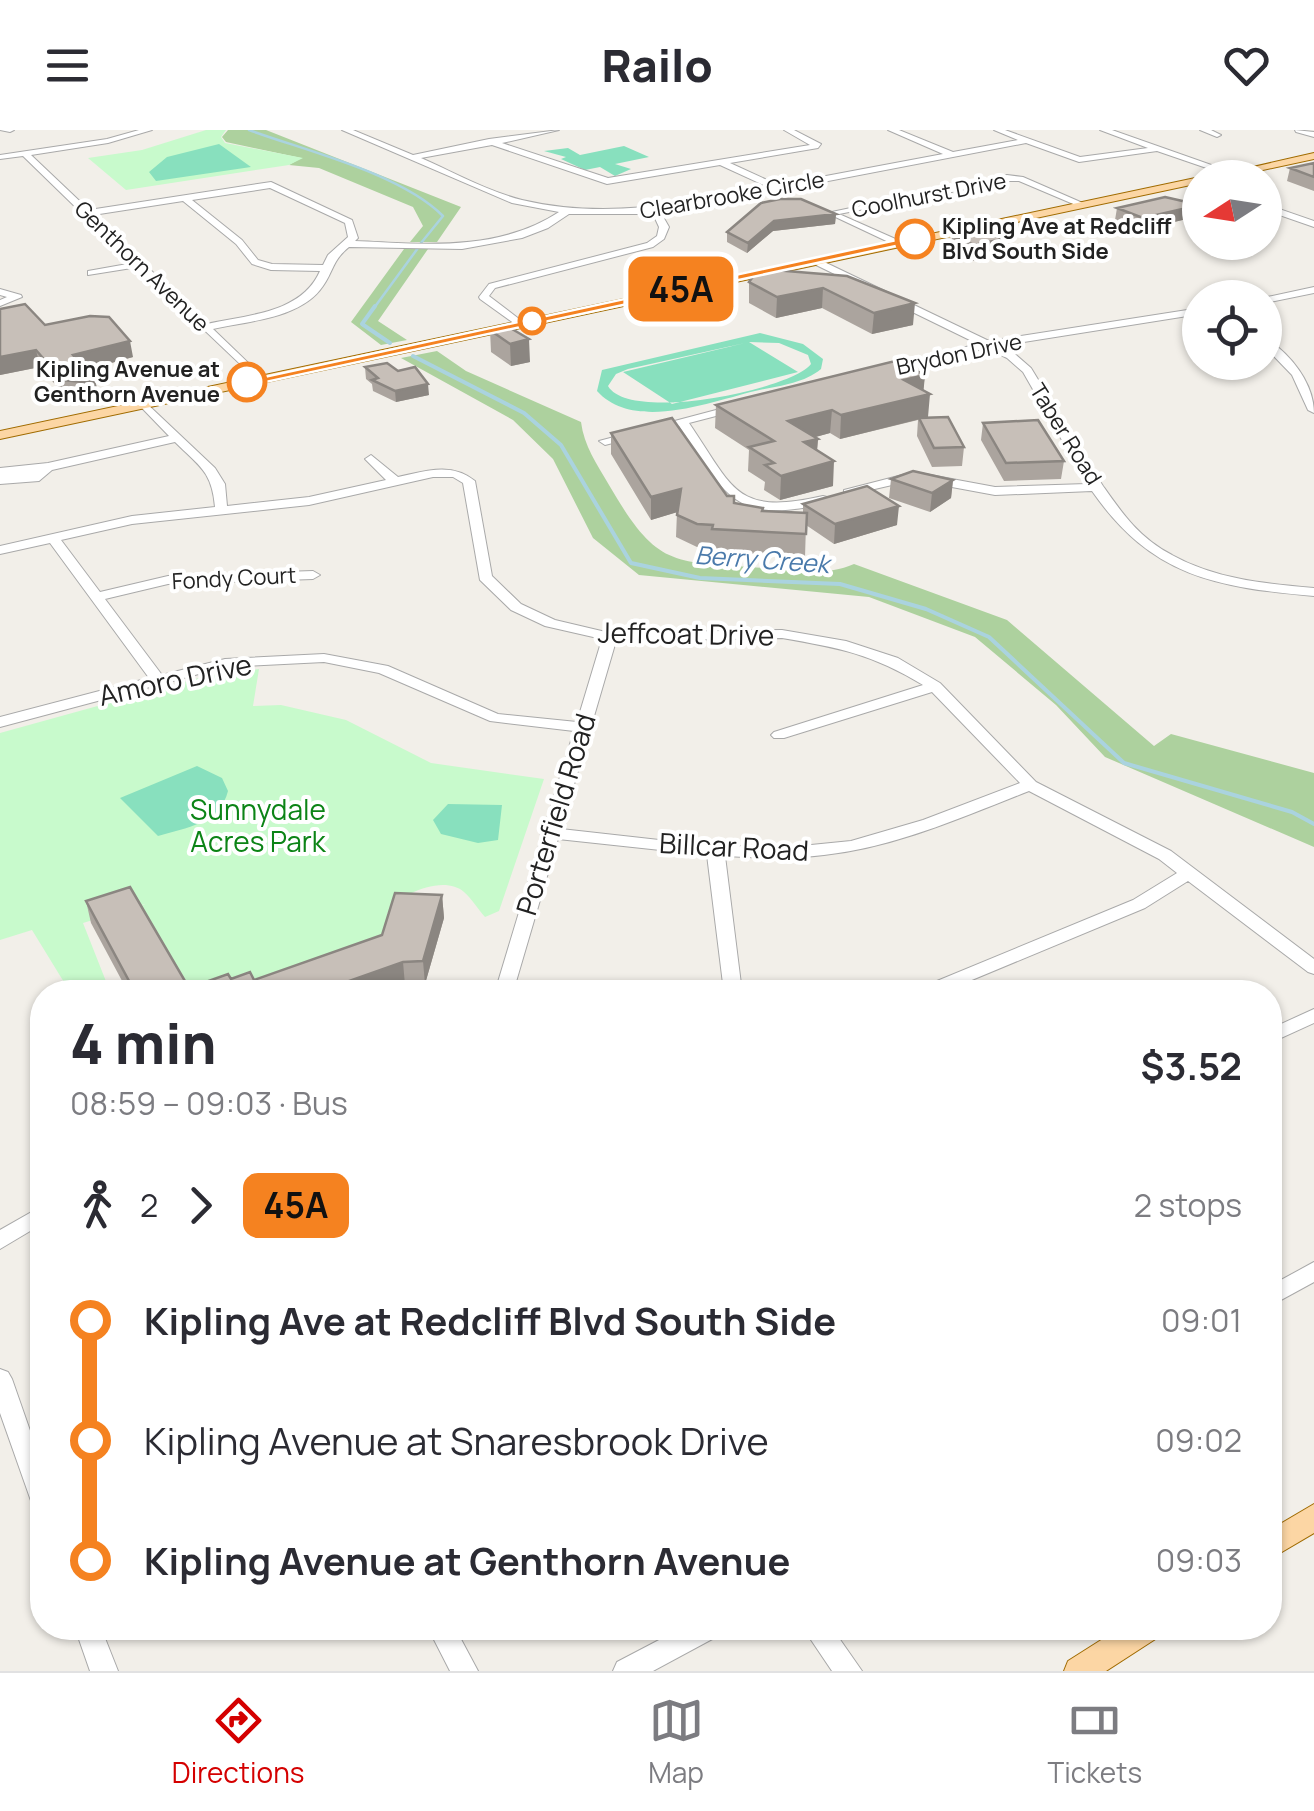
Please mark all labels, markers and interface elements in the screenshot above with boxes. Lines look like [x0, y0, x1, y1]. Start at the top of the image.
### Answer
text: Railo [601, 34, 713, 96]
icon: menu [40, 38, 95, 93]
icon: heart [1219, 38, 1274, 93]
north arrow [1182, 160, 1282, 260]
map controls [1182, 160, 1282, 380]
street label: Clearbrooke Circle [637, 164, 827, 226]
street label: Coolhurst Drive [849, 165, 1009, 225]
street label: Genthorn Avenue [68, 194, 216, 338]
place label: Kipling Ave at Redcliff Blvd South Side [942, 211, 1172, 266]
marker: Kipling Ave at Redcliff Blvd South Side [896, 220, 934, 258]
line badge: 45A [624, 256, 738, 322]
text: 45A [648, 265, 714, 313]
button: locate [1182, 280, 1282, 380]
unlabelled marker [519, 308, 545, 334]
street label: Brydon Drive [894, 326, 1025, 382]
place label: Kipling Avenue at Genthorn Avenue [34, 354, 220, 409]
marker: Kipling Avenue at Genthorn Avenue [228, 363, 266, 401]
street label: Taber Road [1023, 378, 1109, 490]
water label: Berry Creek [694, 537, 834, 581]
street label: Fondy Court [171, 560, 297, 596]
street label: Jeffcoat Drive [597, 612, 775, 654]
street label: Amoro Drive [95, 644, 255, 714]
street label: Porterfield Road [506, 709, 604, 919]
park label: Sunnydale Acres Park [190, 790, 327, 860]
street label: Billcar Road [658, 823, 810, 869]
text: 4 min [70, 1005, 216, 1081]
text: $3.52 [1141, 1039, 1242, 1091]
text: 08:59 – 09:03 · Bus [70, 1081, 348, 1125]
icon: walk [70, 1178, 125, 1233]
icon: forward [173, 1178, 228, 1233]
text: 45A [263, 1181, 329, 1229]
text: 2 [140, 1183, 158, 1227]
text: 2 stops [1134, 1183, 1242, 1227]
text: Kipling Ave at Redcliff Blvd South Side [144, 1294, 836, 1346]
text: 09:01 [1161, 1298, 1242, 1342]
text: Kipling Avenue at Snaresbrook Drive [144, 1414, 769, 1466]
text: 09:02 [1155, 1418, 1242, 1462]
text: Kipling Avenue at Genthorn Avenue [144, 1534, 790, 1586]
text: 09:03 [1156, 1538, 1242, 1582]
tab: Directions [172, 1693, 305, 1791]
tab: Map [648, 1693, 704, 1791]
tab: Tickets [1048, 1693, 1142, 1791]

